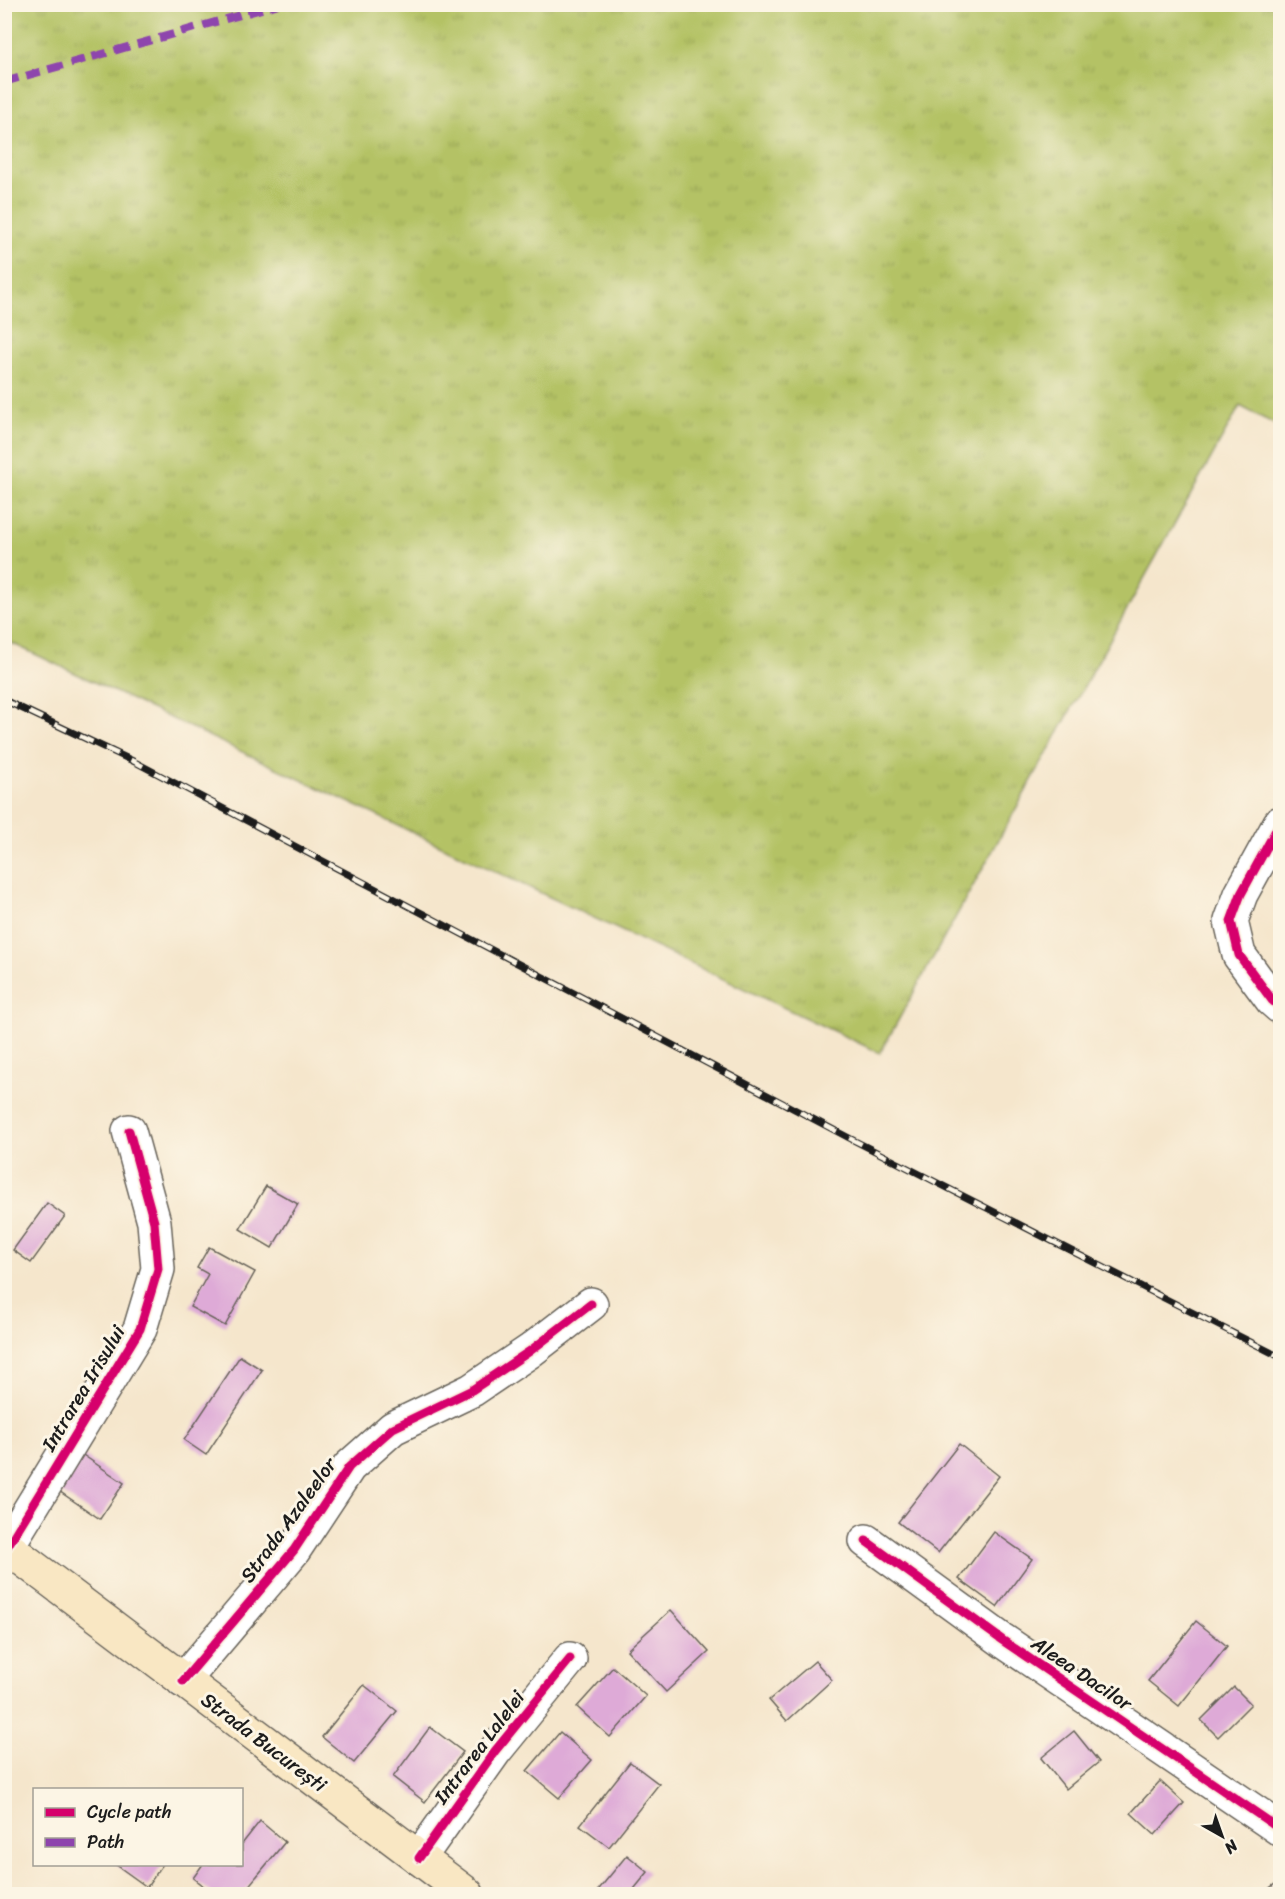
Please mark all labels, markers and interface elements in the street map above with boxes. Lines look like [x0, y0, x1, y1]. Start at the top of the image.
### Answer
street label: Intrarea Irisului [31, 1317, 136, 1459]
street label: Strada Azaleelor [231, 1449, 347, 1590]
street label: Aleea Dacilor [1023, 1626, 1140, 1721]
street label: Intrarea Lalelei [424, 1681, 535, 1813]
street label: Strada București [193, 1683, 335, 1802]
legend [33, 1788, 243, 1866]
text: Cycle path [87, 1796, 171, 1828]
north arrow [1192, 1806, 1252, 1866]
text: Path [87, 1826, 124, 1858]
text: N [1217, 1832, 1246, 1862]

